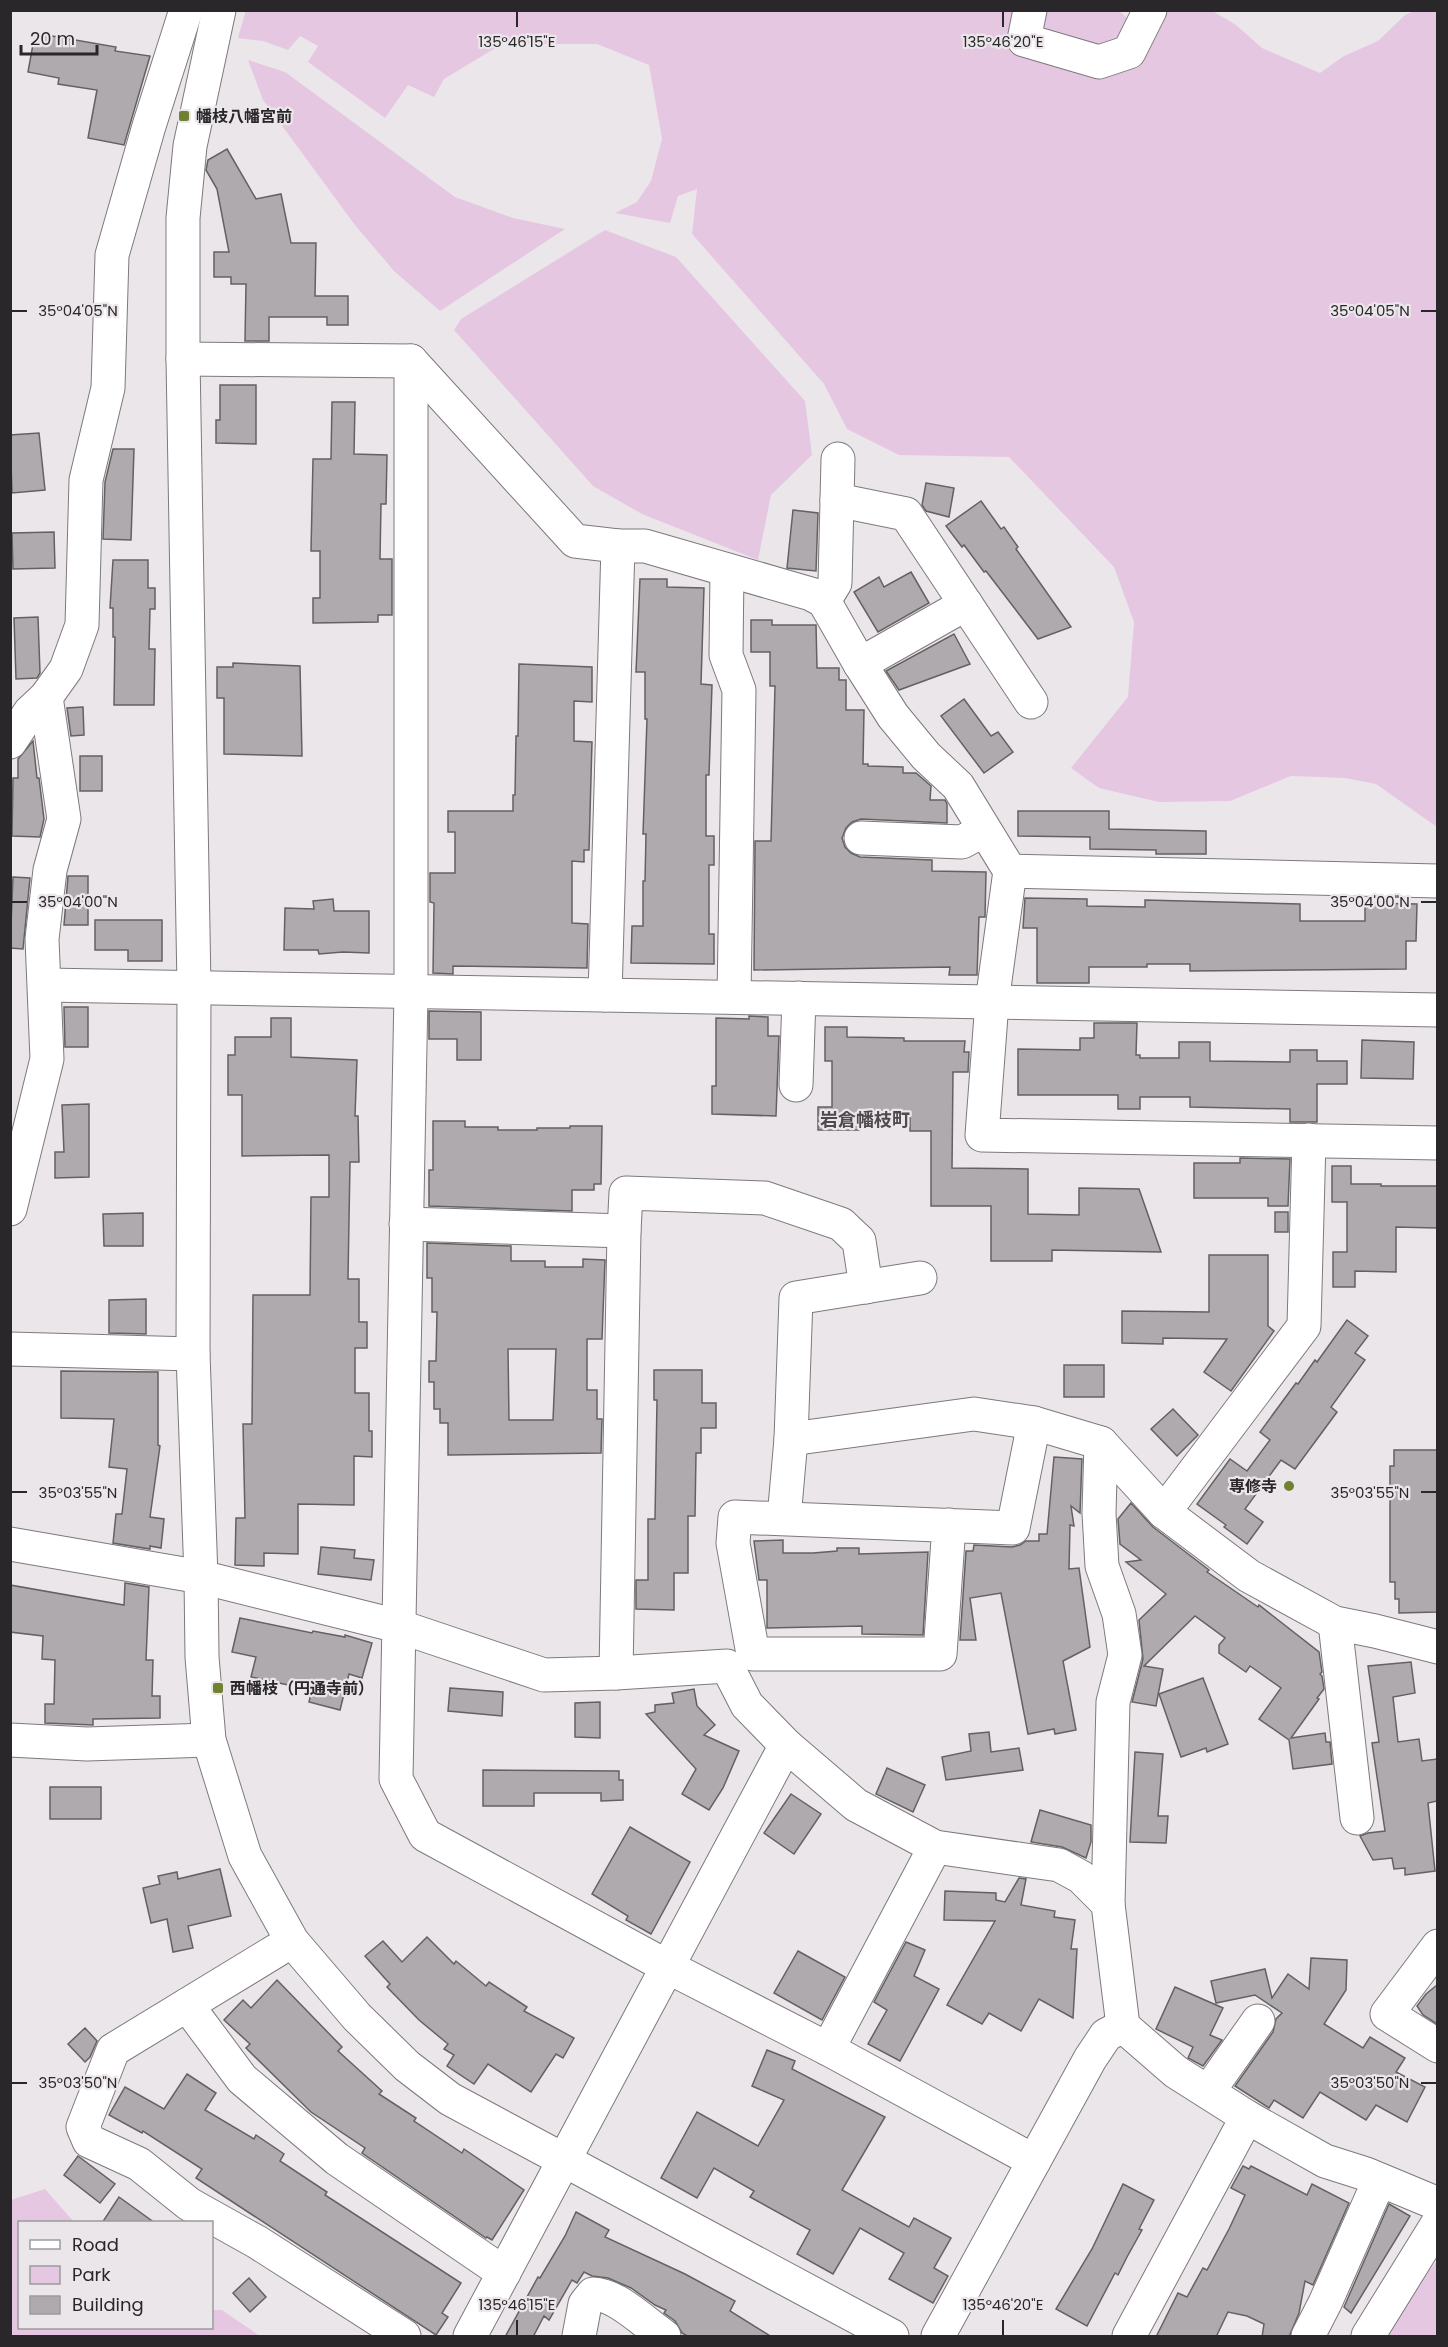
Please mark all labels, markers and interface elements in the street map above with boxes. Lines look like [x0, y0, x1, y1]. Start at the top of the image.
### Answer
scale bar [21, 18, 98, 56]
text: 20 m [30, 26, 75, 51]
text: 135°46'15"E [479, 31, 555, 52]
text: 135°46'20"E [963, 31, 1043, 52]
place label: 幡枝八幡宮前 [196, 105, 292, 128]
marker: 幡枝八幡宮前 [177, 109, 191, 123]
text: 35°04'05"N [38, 300, 118, 321]
text: 35°04'05"N [1330, 300, 1410, 321]
text: 35°04'00"N [38, 891, 118, 912]
text: 35°04'00"N [1330, 891, 1410, 912]
district label: 岩倉幡枝町 [820, 1107, 910, 1132]
place label: 専修寺 [1229, 1475, 1277, 1498]
marker: 専修寺 [1282, 1479, 1296, 1493]
text: 35°03'55"N [39, 1482, 117, 1503]
text: 35°03'55"N [1331, 1482, 1409, 1503]
place label: 西幡枝（円通寺前） [230, 1677, 374, 1700]
marker: 西幡枝（円通寺前） [211, 1681, 225, 1695]
text: 35°03'50"N [39, 2072, 117, 2093]
text: 35°03'50"N [1331, 2072, 1409, 2093]
legend [18, 2221, 213, 2329]
text: Road [72, 2232, 119, 2257]
text: Park [72, 2262, 111, 2287]
text: Building [72, 2292, 144, 2317]
text: 135°46'15"E [479, 2294, 555, 2315]
text: 135°46'20"E [963, 2294, 1043, 2315]

